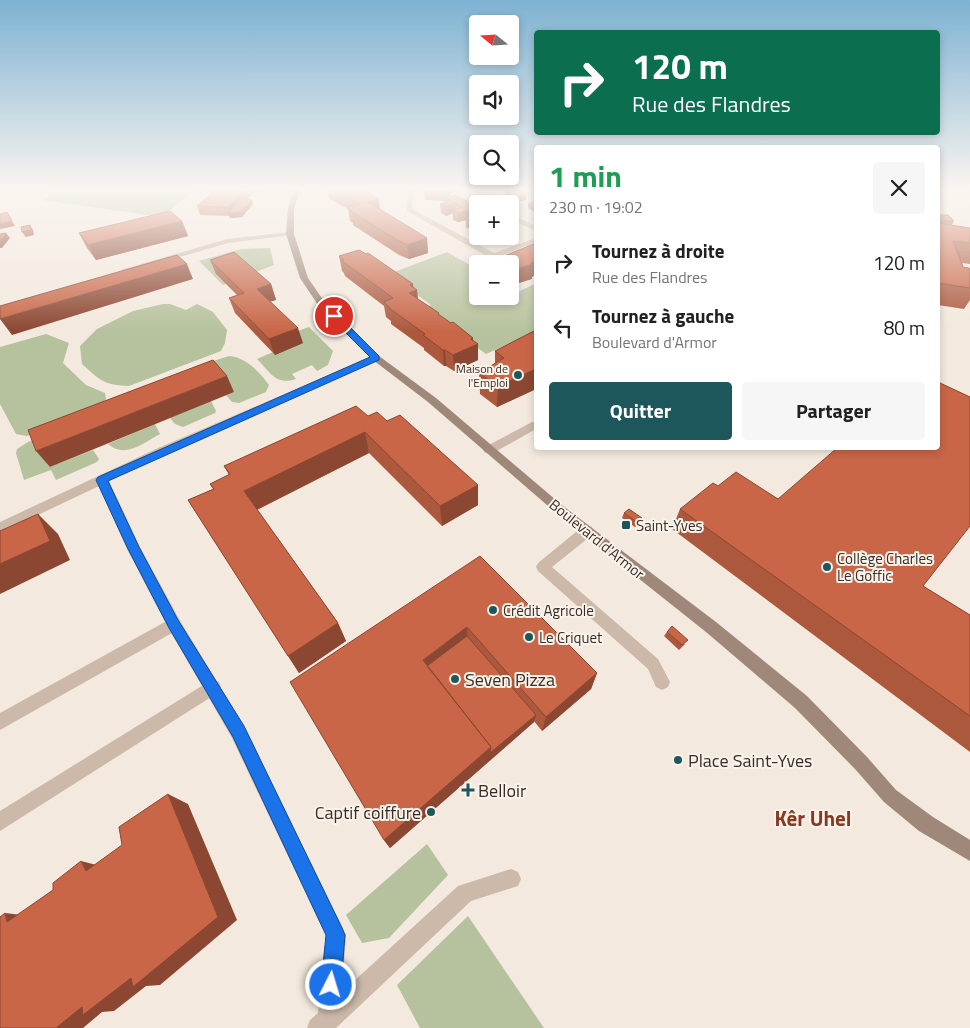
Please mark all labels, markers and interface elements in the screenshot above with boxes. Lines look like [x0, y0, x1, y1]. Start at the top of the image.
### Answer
north arrow [469, 15, 519, 65]
map controls [469, 15, 519, 305]
text: 120 m [632, 39, 728, 93]
icon: right [549, 50, 614, 115]
button: sound [469, 75, 519, 125]
text: Rue des Flandres [632, 87, 791, 121]
button: search [469, 135, 519, 185]
text: 1 min [549, 153, 622, 199]
button: close [873, 162, 925, 214]
button: + [469, 195, 519, 245]
text: 230 m · 19:02 [549, 195, 643, 219]
text: Tournez à droite [592, 236, 724, 265]
text: 120 m [873, 248, 925, 277]
icon: right [549, 249, 577, 277]
button: − [469, 255, 519, 305]
text: Rue des Flandres [592, 265, 708, 289]
pin [313, 295, 355, 337]
text: Tournez à gauche [592, 301, 734, 330]
icon: arrive [320, 302, 348, 330]
text: 80 m [884, 313, 925, 342]
icon: left [549, 314, 577, 342]
text: Boulevard d'Armor [592, 330, 717, 354]
place label: Maison de l'Emploi [456, 359, 508, 392]
marker: Maison de l'Emploi [512, 369, 524, 381]
button: Quitter [549, 382, 732, 440]
button: Partager [742, 382, 925, 440]
street label: Boulevard d'Armor [544, 493, 650, 585]
place label: Saint-Yves [636, 514, 702, 537]
marker: Saint-Yves [620, 519, 632, 531]
place label: Collège Charles Le Goffic [837, 547, 933, 587]
marker: Collège Charles Le Goffic [821, 561, 833, 573]
place label: Crédit Agricole [503, 599, 594, 622]
marker: Crédit Agricole [487, 604, 499, 616]
place label: Le Criquet [539, 626, 603, 649]
marker: Le Criquet [523, 631, 535, 643]
place label: Seven Pizza [465, 666, 555, 693]
marker: Seven Pizza [449, 673, 461, 685]
place label: Place Saint-Yves [688, 747, 812, 774]
marker: Place Saint-Yves [672, 754, 684, 766]
place label: Belloir [478, 777, 526, 804]
marker: Belloir [462, 784, 474, 796]
place label: Captif coiffure [315, 799, 421, 826]
district label: Kêr Uhel [775, 802, 851, 834]
marker: Captif coiffure [425, 806, 437, 818]
position arrow [304, 958, 356, 1010]

